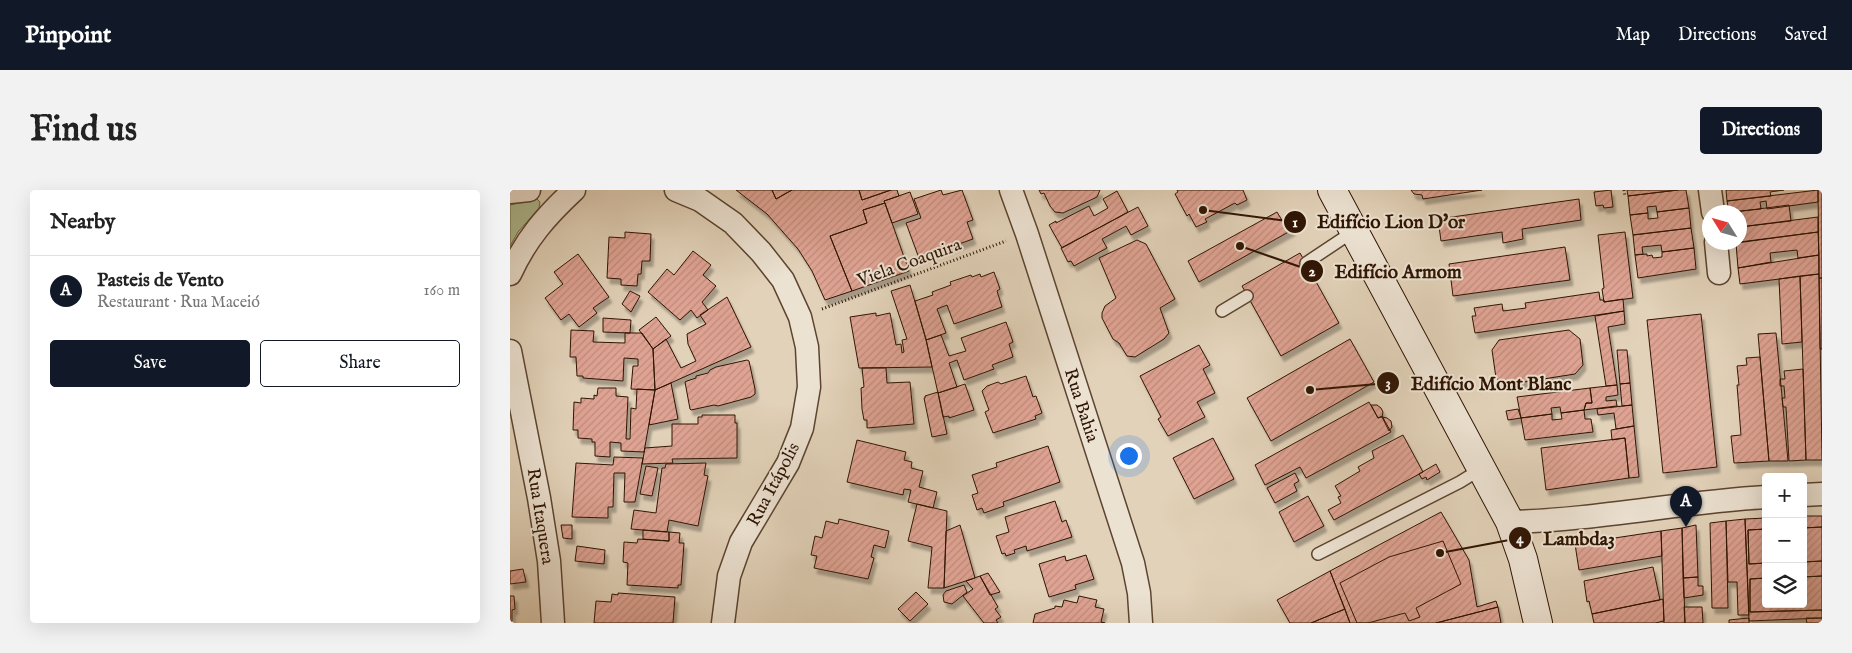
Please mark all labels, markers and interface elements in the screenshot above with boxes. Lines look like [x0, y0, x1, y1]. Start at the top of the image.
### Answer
text: Pinpoint [25, 20, 111, 51]
text: Map [1616, 24, 1650, 47]
text: Directions [1678, 24, 1756, 47]
text: Saved [1784, 24, 1827, 47]
button: Directions [1700, 107, 1822, 154]
text: Find us [30, 108, 137, 153]
callout: Edifício Lion D'or [1282, 205, 1475, 239]
north arrow [1702, 205, 1747, 250]
text: Nearby [50, 209, 115, 236]
text: Edifício Lion D'or [1317, 211, 1466, 235]
text: 1 [1292, 213, 1298, 232]
street label: Viela Coaquira [853, 234, 965, 293]
callout: Edifício Armom [1300, 254, 1472, 288]
text: Edifício Armom [1334, 261, 1462, 285]
text: 2 [1308, 262, 1316, 281]
text: Pasteis de Vento [97, 269, 224, 293]
text: A [61, 281, 71, 301]
text: 160 m [424, 281, 460, 301]
text: Restaurant · Rua Maceió [97, 293, 260, 313]
button: Save [50, 340, 250, 387]
button: Share [260, 340, 460, 387]
street label: Rua Bahia [1058, 366, 1103, 446]
callout: Edifício Mont Blanc [1376, 366, 1582, 400]
text: Edifício Mont Blanc [1411, 373, 1571, 397]
text: 3 [1385, 374, 1391, 393]
street label: Rua Itápolis [743, 439, 806, 531]
your location [1116, 443, 1142, 469]
street label: Rua Itaquera [521, 466, 559, 566]
map controls [1762, 473, 1807, 608]
button: + [1762, 473, 1807, 518]
pin: A [1670, 486, 1702, 527]
button: − [1762, 518, 1807, 563]
callout: Lambda3 [1508, 521, 1625, 555]
text: Lambda3 [1543, 528, 1615, 552]
text: 4 [1516, 529, 1524, 548]
button: layers [1762, 563, 1807, 608]

